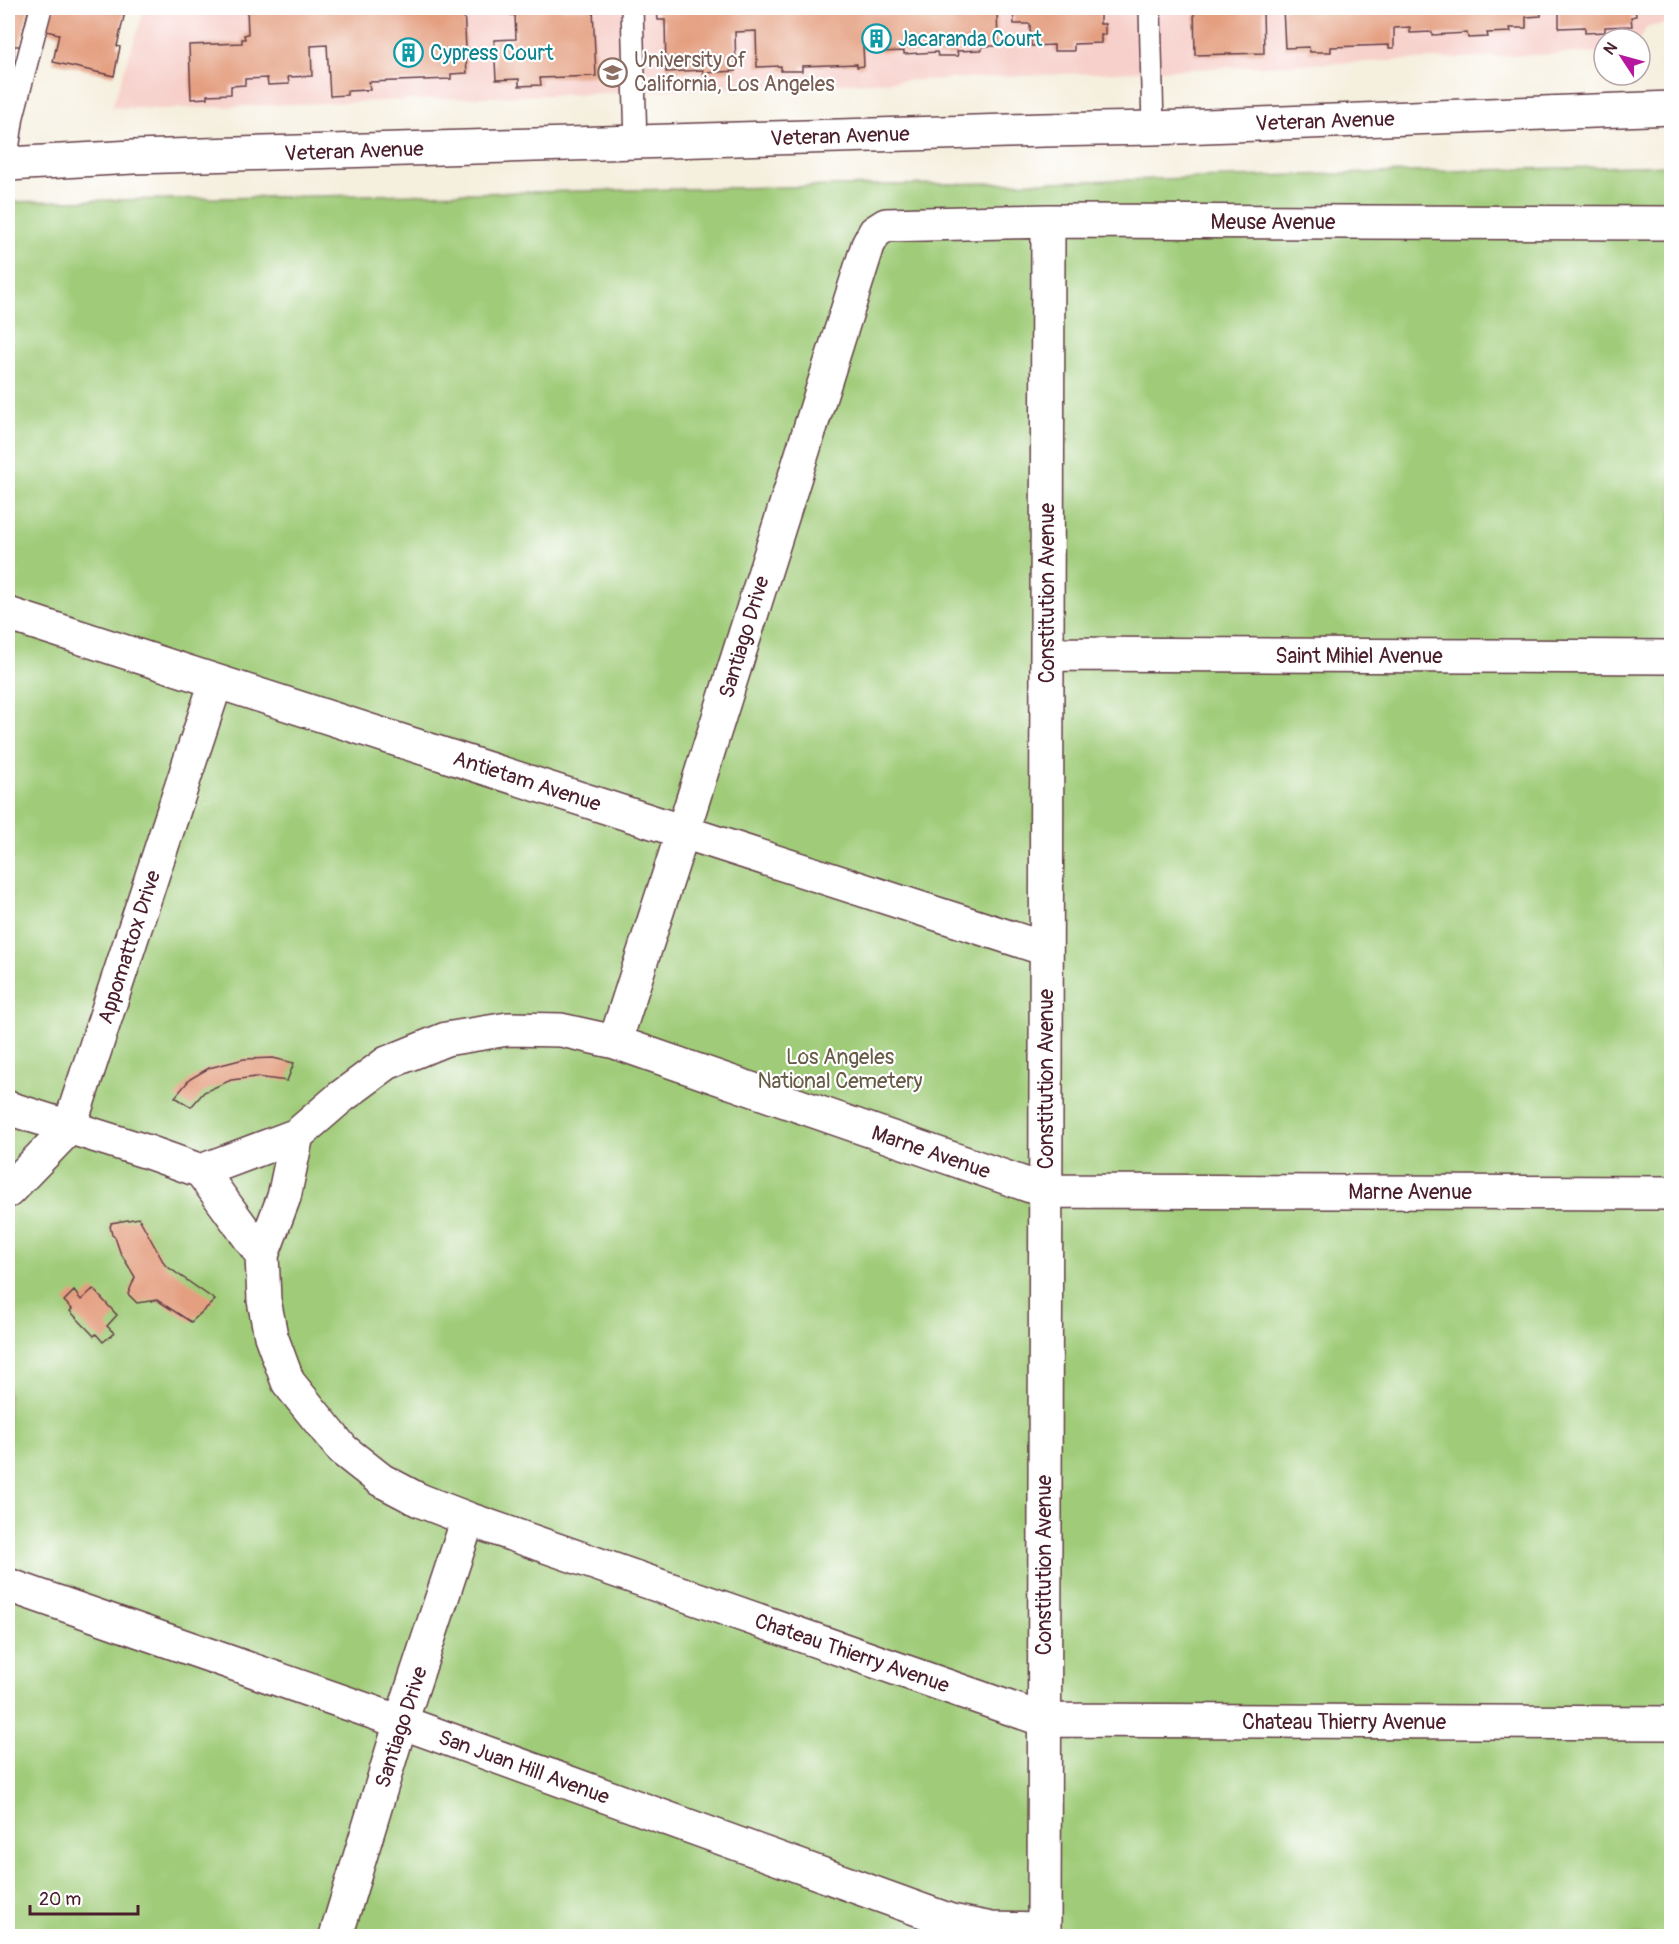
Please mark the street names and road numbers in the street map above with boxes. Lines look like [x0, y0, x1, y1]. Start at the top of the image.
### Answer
street label: Veteran Avenue [1255, 106, 1396, 137]
street label: Veteran Avenue [770, 121, 911, 152]
street label: Veteran Avenue [284, 136, 425, 167]
street label: Meuse Avenue [1211, 209, 1336, 236]
street label: Constitution Avenue [1034, 502, 1061, 683]
street label: Santiago Drive [713, 572, 776, 701]
street label: Saint Mihiel Avenue [1275, 643, 1443, 670]
street label: Antietam Avenue [450, 745, 605, 818]
street label: Appomattox Drive [92, 866, 167, 1027]
street label: Constitution Avenue [1033, 988, 1060, 1169]
street label: Marne Avenue [868, 1120, 994, 1186]
street label: Marne Avenue [1348, 1179, 1473, 1206]
street label: Constitution Avenue [1031, 1474, 1058, 1655]
street label: Chateau Thierry Avenue [751, 1607, 953, 1700]
street label: Santiago Drive [369, 1662, 434, 1791]
street label: Chateau Thierry Avenue [1242, 1709, 1447, 1736]
street label: San Juan Hill Avenue [435, 1724, 614, 1811]

